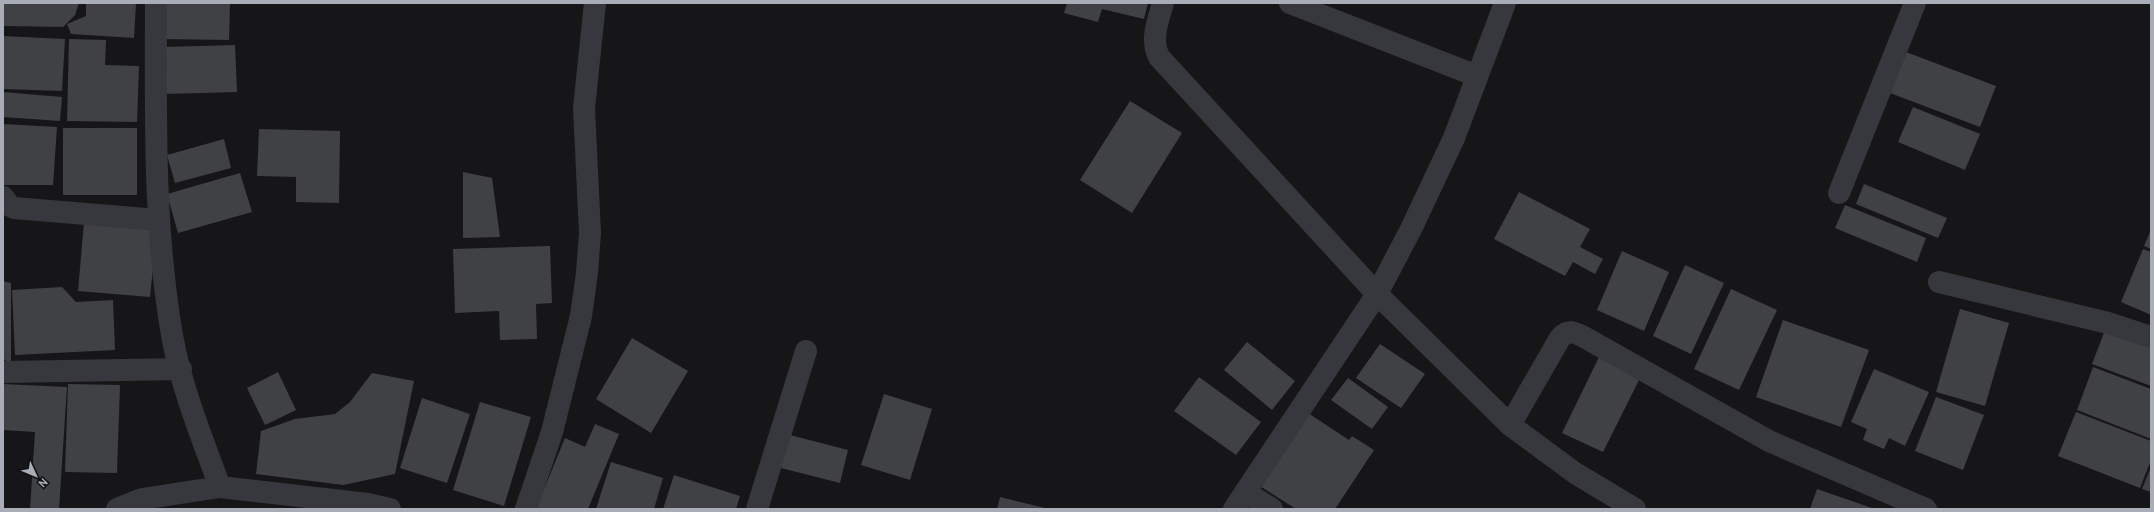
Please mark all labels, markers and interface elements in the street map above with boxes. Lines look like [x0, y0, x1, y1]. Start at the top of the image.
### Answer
north arrow [16, 456, 56, 496]
text: N [35, 475, 50, 490]

